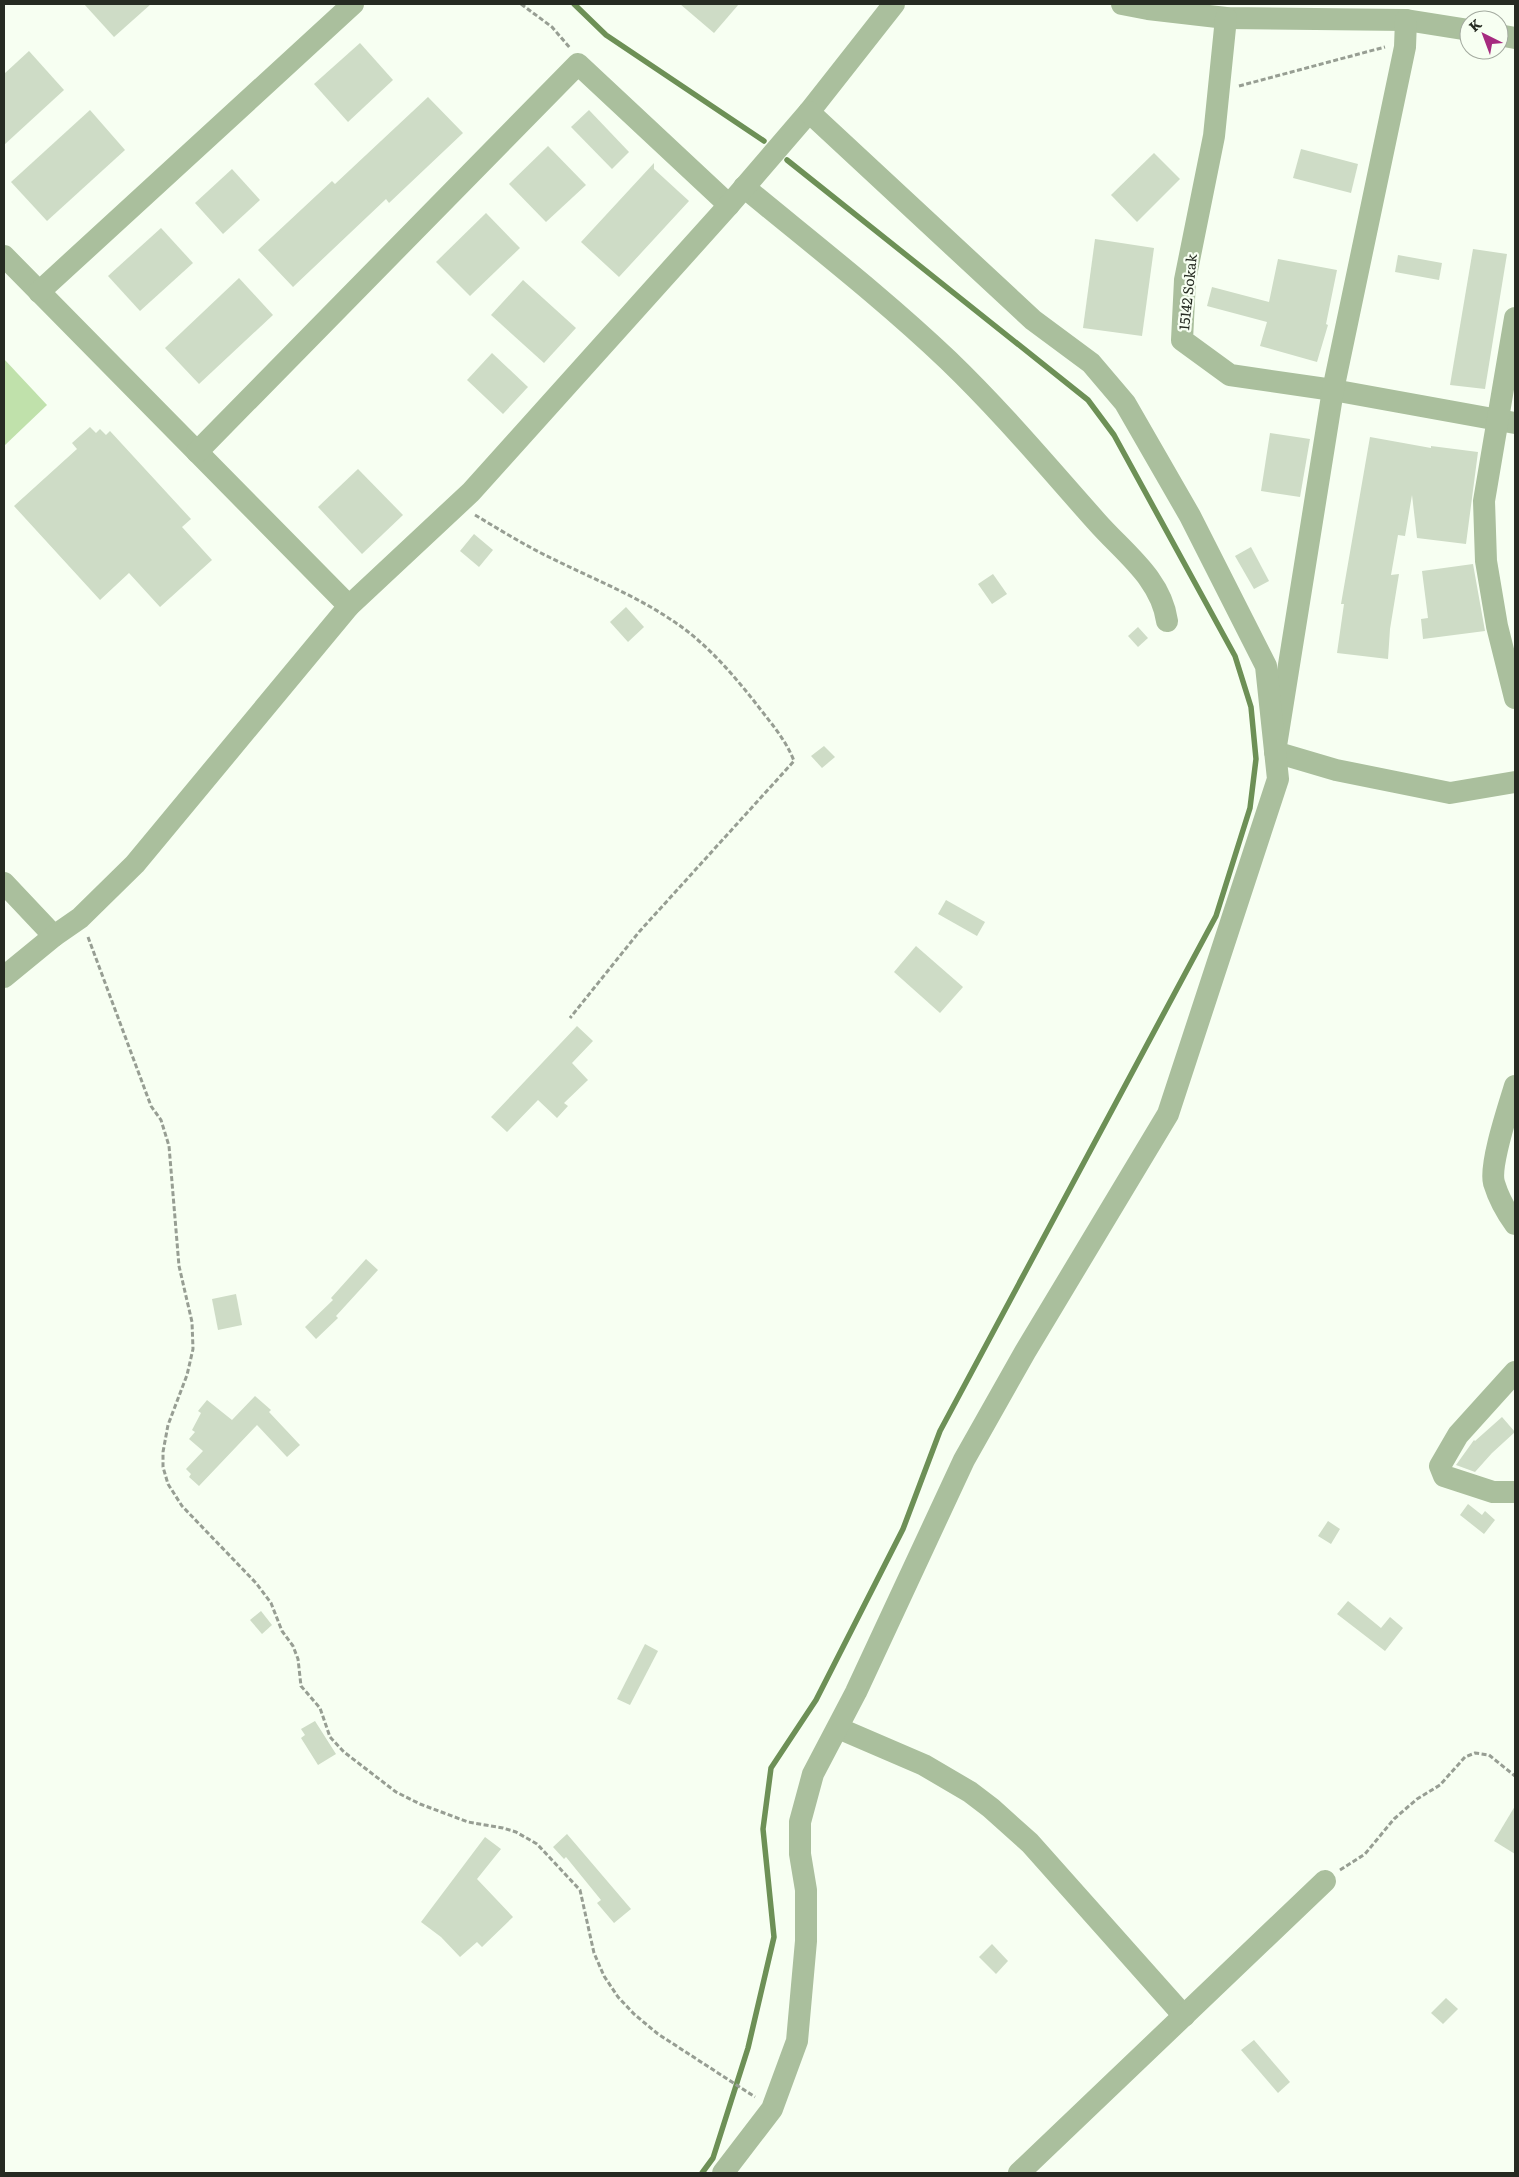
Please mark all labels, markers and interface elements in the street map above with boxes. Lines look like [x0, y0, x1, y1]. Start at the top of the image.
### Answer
north arrow [1459, 10, 1509, 60]
text: K [1464, 13, 1485, 36]
street label: 15142 Sokak [1173, 252, 1201, 331]

